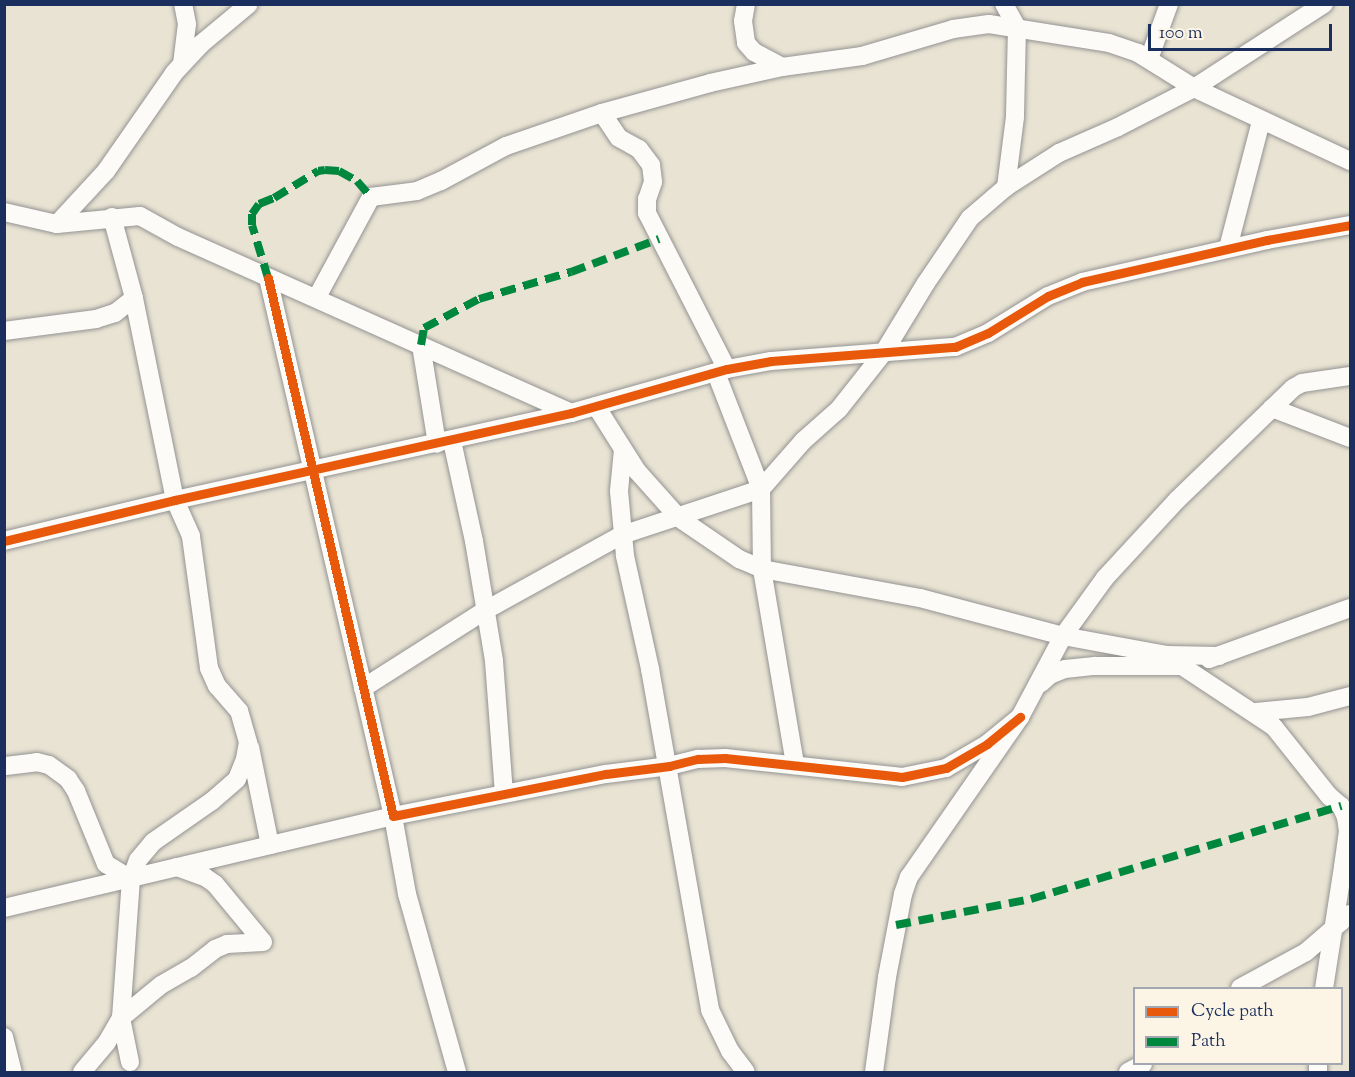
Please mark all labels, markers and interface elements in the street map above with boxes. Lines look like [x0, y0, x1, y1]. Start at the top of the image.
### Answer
scale bar [1151, 12, 1336, 50]
text: 100 m [1159, 21, 1203, 47]
legend [1133, 987, 1343, 1065]
text: Cycle path [1191, 999, 1274, 1025]
text: Path [1191, 1029, 1226, 1055]

